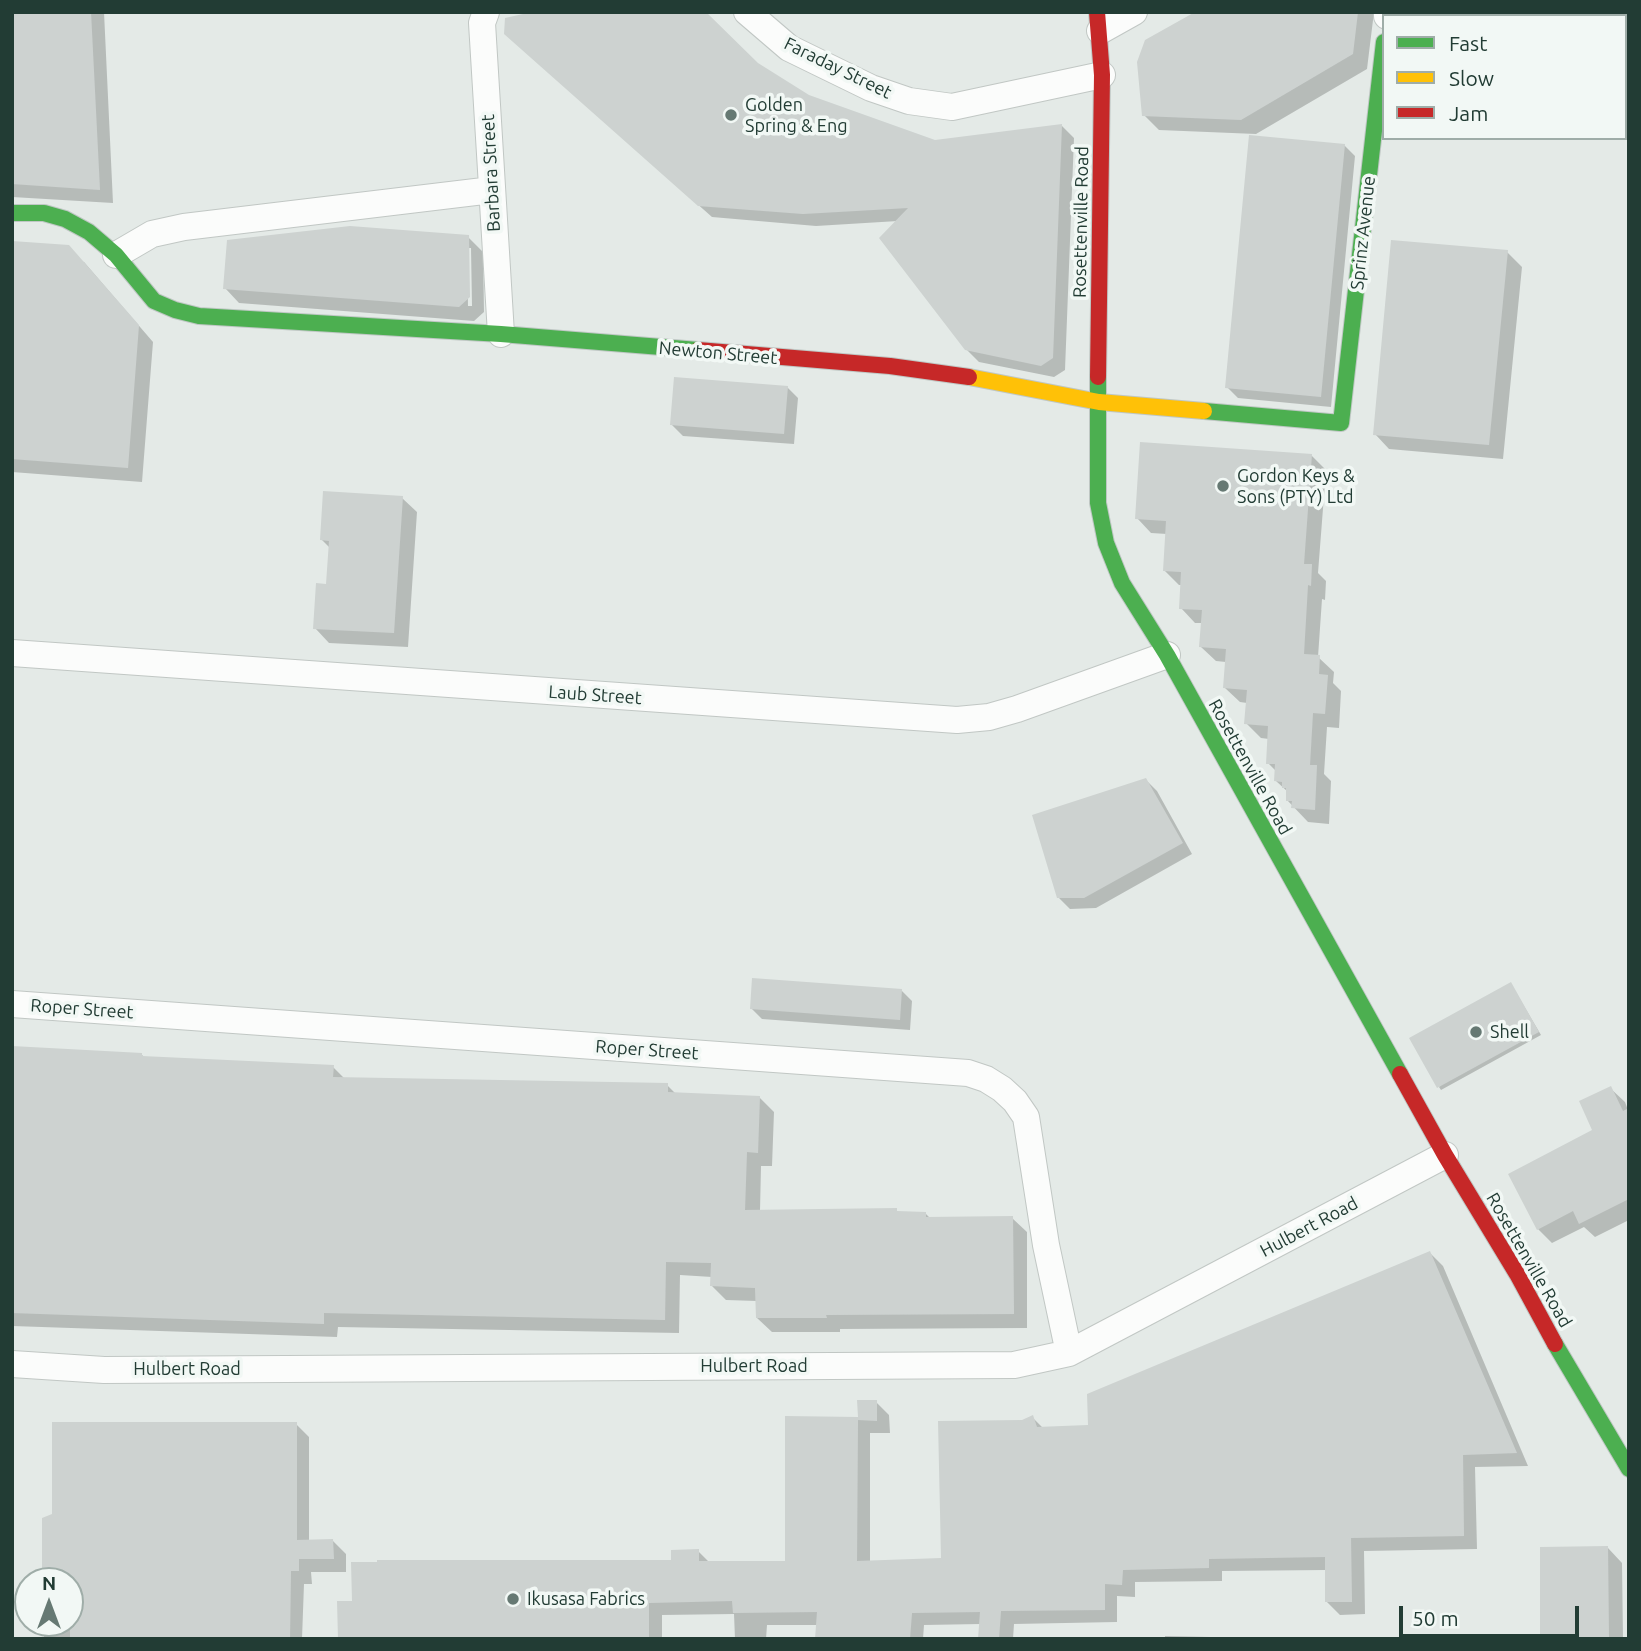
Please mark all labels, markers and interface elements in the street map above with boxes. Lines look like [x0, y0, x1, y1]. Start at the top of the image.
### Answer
legend [1382, 14, 1627, 140]
text: Fast [1449, 31, 1487, 55]
street label: Faraday Street [781, 33, 895, 103]
text: Slow [1449, 66, 1494, 90]
place label: Golden Spring & Eng [745, 94, 848, 136]
text: Jam [1449, 101, 1488, 125]
marker: Golden Spring & Eng [723, 107, 739, 123]
street label: Barbara Street [477, 114, 505, 232]
street label: Rosettenville Road [1069, 146, 1093, 298]
street label: Sprinz Avenue [1346, 175, 1380, 291]
street label: Newton Street [658, 337, 778, 369]
place label: Gordon Keys & Sons (PTY) Ltd [1237, 465, 1355, 508]
marker: Gordon Keys & Sons (PTY) Ltd [1215, 478, 1231, 494]
street label: Laub Street [548, 681, 642, 709]
street label: Rosettenville Road [1204, 695, 1296, 839]
street label: Roper Street [30, 995, 134, 1023]
place label: Shell [1490, 1021, 1529, 1043]
marker: Shell [1468, 1024, 1484, 1040]
street label: Roper Street [595, 1036, 699, 1064]
street label: Rosettenville Road [1482, 1189, 1576, 1331]
street label: Hulbert Road [1256, 1192, 1362, 1262]
street label: Hulbert Road [700, 1355, 808, 1377]
street label: Hulbert Road [133, 1358, 241, 1380]
north arrow [14, 1567, 84, 1637]
text: N [42, 1572, 56, 1594]
place label: Ikusasa Fabrics [527, 1588, 645, 1610]
marker: Ikusasa Fabrics [505, 1591, 521, 1607]
scale bar [1403, 1592, 1583, 1636]
text: 50 m [1412, 1606, 1459, 1630]

